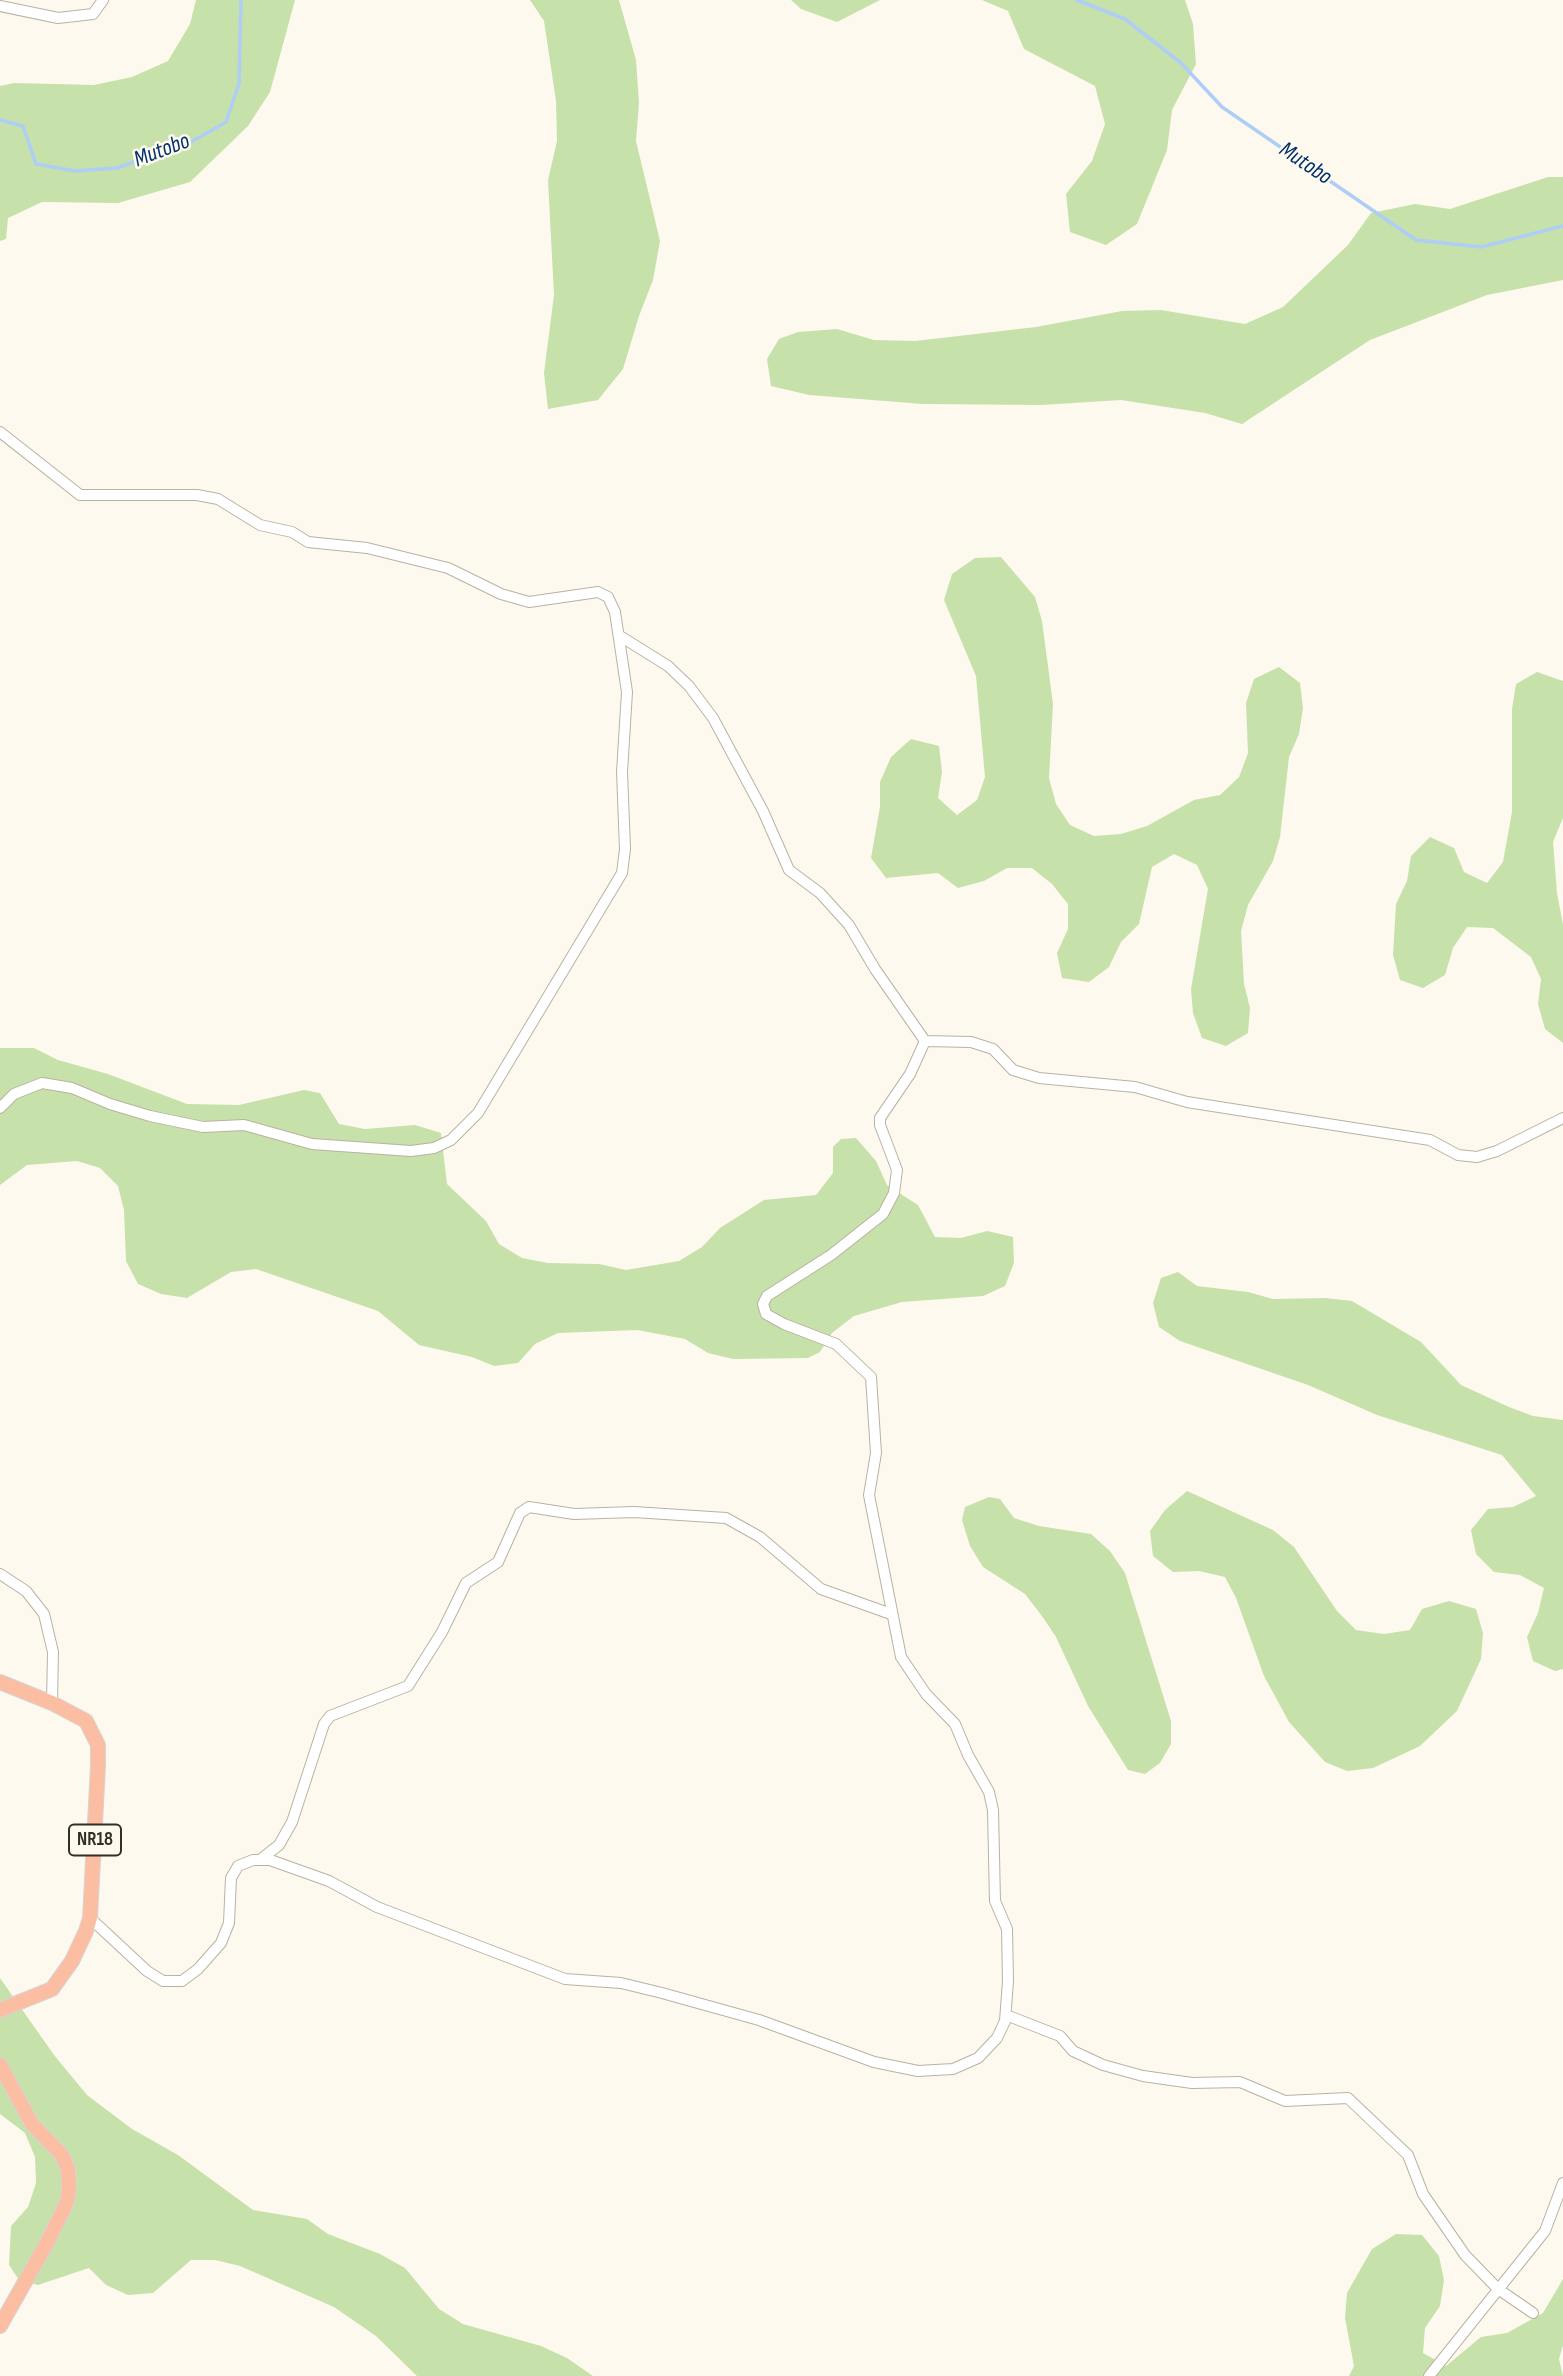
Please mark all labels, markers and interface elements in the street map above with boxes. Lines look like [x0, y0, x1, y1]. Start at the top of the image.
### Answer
water label: Mutobo [130, 128, 194, 174]
water label: Mutobo [1273, 136, 1337, 192]
road number: NR18 [69, 1824, 121, 1856]

